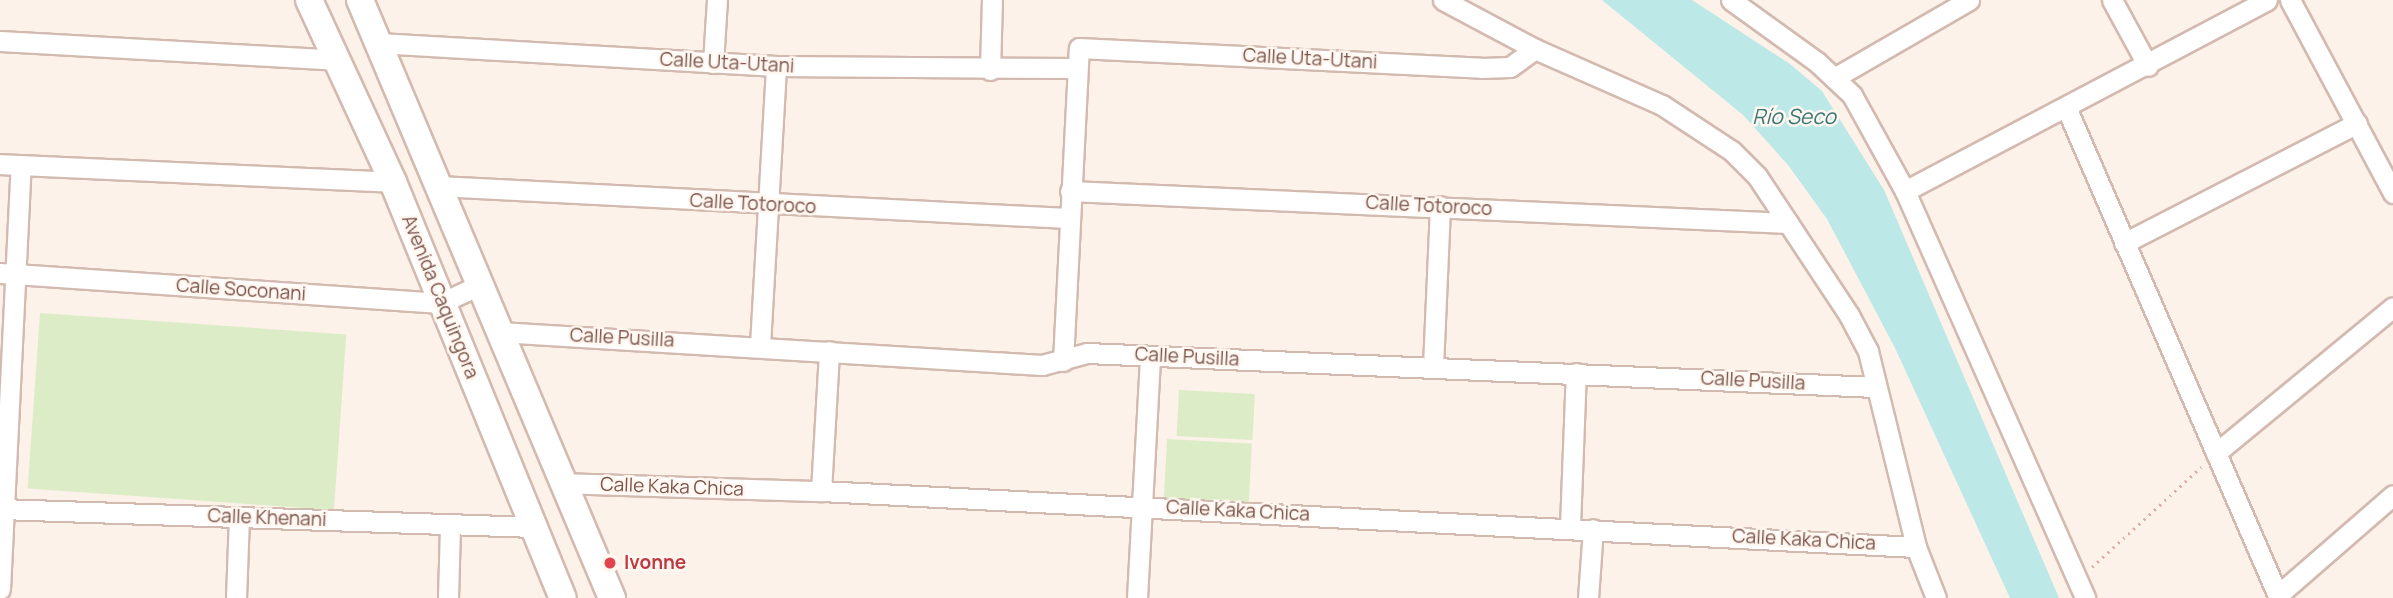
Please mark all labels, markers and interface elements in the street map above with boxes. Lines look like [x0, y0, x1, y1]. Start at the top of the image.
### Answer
street label: Calle Uta-Utani [1242, 44, 1378, 74]
street label: Calle Uta-Utani [659, 48, 795, 78]
water label: Río Seco [1752, 103, 1836, 129]
street label: Calle Totoroco [689, 189, 817, 219]
street label: Calle Totoroco [1365, 191, 1493, 221]
street label: Avenida Caquingora [397, 212, 483, 382]
street label: Calle Soconani [175, 274, 307, 306]
street label: Calle Pusilla [569, 324, 675, 352]
street label: Calle Pusilla [1134, 343, 1240, 371]
street label: Calle Pusilla [1700, 367, 1806, 395]
street label: Calle Kaka Chica [600, 473, 744, 501]
street label: Calle Kaka Chica [1166, 496, 1310, 526]
street label: Calle Khenani [207, 505, 327, 531]
street label: Calle Kaka Chica [1732, 525, 1876, 555]
place label: Ivonne [624, 552, 686, 574]
marker: Ivonne [602, 555, 618, 571]

